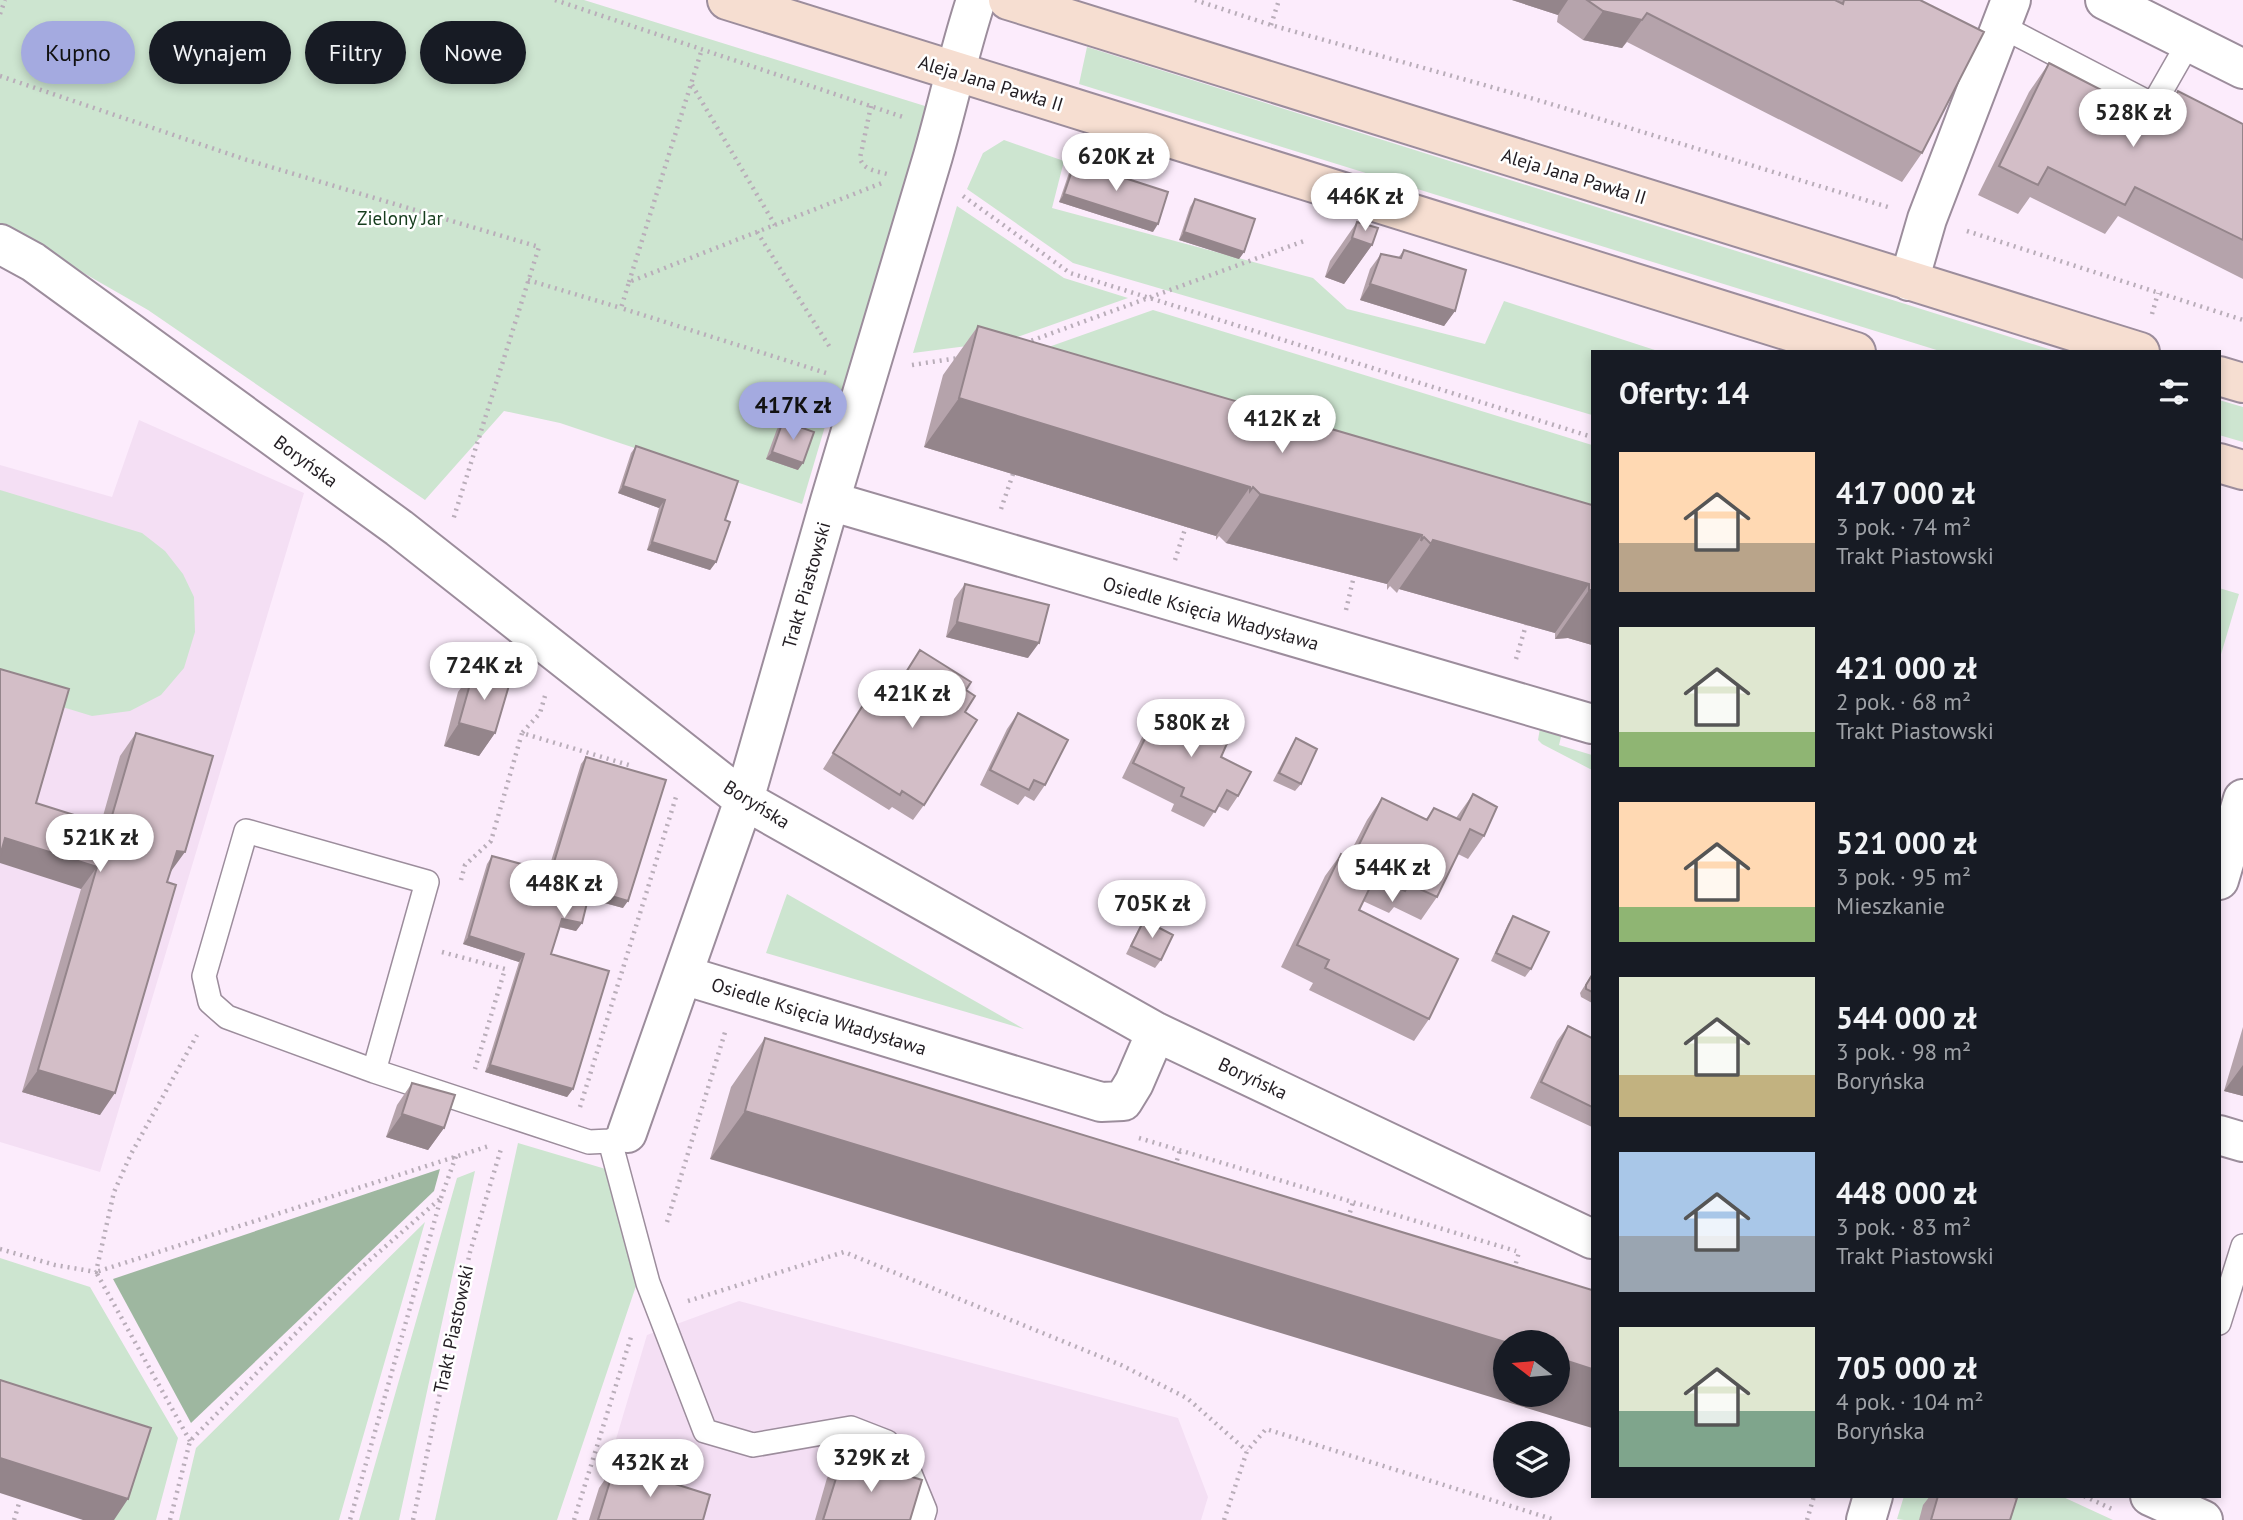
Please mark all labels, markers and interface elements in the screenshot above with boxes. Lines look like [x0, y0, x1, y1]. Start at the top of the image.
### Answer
chip: Kupno [21, 21, 135, 84]
chip: Wynajem [149, 21, 291, 84]
chip: Filtry [305, 21, 406, 84]
chip: Nowe [420, 21, 526, 84]
street label: Aleja Jana Pawła II [916, 50, 1066, 116]
pin: 528K zł [2068, 90, 2198, 149]
text: 528K zł [2095, 97, 2171, 126]
pin: 620K zł [1051, 134, 1181, 193]
text: 620K zł [1078, 141, 1154, 170]
street label: Aleja Jana Pawła II [1499, 143, 1649, 209]
pin: 446K zł [1300, 174, 1430, 233]
text: 446K zł [1327, 181, 1403, 210]
park label: Zielony Jar [357, 206, 443, 230]
text: Oferty: 14 [1619, 373, 1749, 412]
icon: filters [2155, 373, 2193, 411]
pin: 417K zł [728, 382, 858, 442]
text: 417K zł [755, 390, 831, 419]
pin: 412K zł [1217, 396, 1347, 455]
text: 412K zł [1244, 403, 1320, 432]
street label: Boryńska [269, 430, 343, 492]
text: 417 000 zł [1836, 473, 1975, 512]
icon: home [1675, 480, 1759, 564]
text: 3 pok. · 74 m² [1836, 512, 1971, 541]
street label: Trakt Piastowski [776, 519, 836, 651]
text: Trakt Piastowski [1836, 541, 1994, 570]
street label: Osiedle Księcia Władysława [1100, 571, 1322, 655]
pin: 724K zł [419, 642, 549, 702]
text: 421 000 zł [1836, 648, 1977, 687]
text: 724K zł [446, 650, 522, 679]
icon: home [1675, 655, 1759, 739]
pin: 421K zł [847, 670, 977, 730]
text: 421K zł [874, 678, 950, 707]
text: 2 pok. · 68 m² [1836, 687, 1971, 716]
pin: 580K zł [1126, 700, 1256, 759]
text: 580K zł [1153, 707, 1229, 736]
text: Trakt Piastowski [1836, 716, 1994, 745]
street label: Boryńska [719, 774, 795, 834]
pin: 521K zł [35, 814, 165, 874]
text: 521K zł [62, 822, 138, 851]
text: 521 000 zł [1836, 823, 1977, 862]
icon: home [1675, 830, 1759, 914]
pin: 544K zł [1327, 844, 1457, 904]
text: 544K zł [1354, 852, 1430, 881]
pin: 448K zł [499, 860, 629, 920]
text: 3 pok. · 95 m² [1836, 862, 1971, 891]
text: 448K zł [526, 868, 602, 897]
pin: 705K zł [1087, 880, 1217, 940]
text: 705K zł [1114, 888, 1190, 917]
text: Mieszkanie [1836, 891, 1945, 920]
street label: Osiedle Księcia Władysława [708, 972, 930, 1060]
text: 544 000 zł [1836, 998, 1977, 1037]
icon: home [1675, 1005, 1759, 1089]
text: 3 pok. · 98 m² [1836, 1037, 1971, 1066]
street label: Boryńska [1215, 1052, 1291, 1104]
text: Boryńska [1836, 1066, 1925, 1095]
text: 448 000 zł [1836, 1173, 1977, 1212]
icon: home [1675, 1180, 1759, 1264]
text: 3 pok. · 83 m² [1836, 1212, 1971, 1241]
text: Trakt Piastowski [1836, 1241, 1994, 1270]
street label: Trakt Piastowski [428, 1263, 478, 1395]
north arrow [1493, 1330, 1570, 1407]
map controls [1493, 1330, 1570, 1498]
text: 705 000 zł [1836, 1348, 1977, 1387]
icon: home [1675, 1355, 1759, 1439]
text: 4 pok. · 104 m² [1836, 1387, 1984, 1416]
text: Boryńska [1836, 1416, 1925, 1445]
button: layers [1493, 1421, 1570, 1498]
pin: 329K zł [806, 1434, 936, 1494]
pin: 432K zł [585, 1440, 715, 1499]
text: 329K zł [833, 1442, 909, 1471]
text: 432K zł [612, 1447, 688, 1476]

